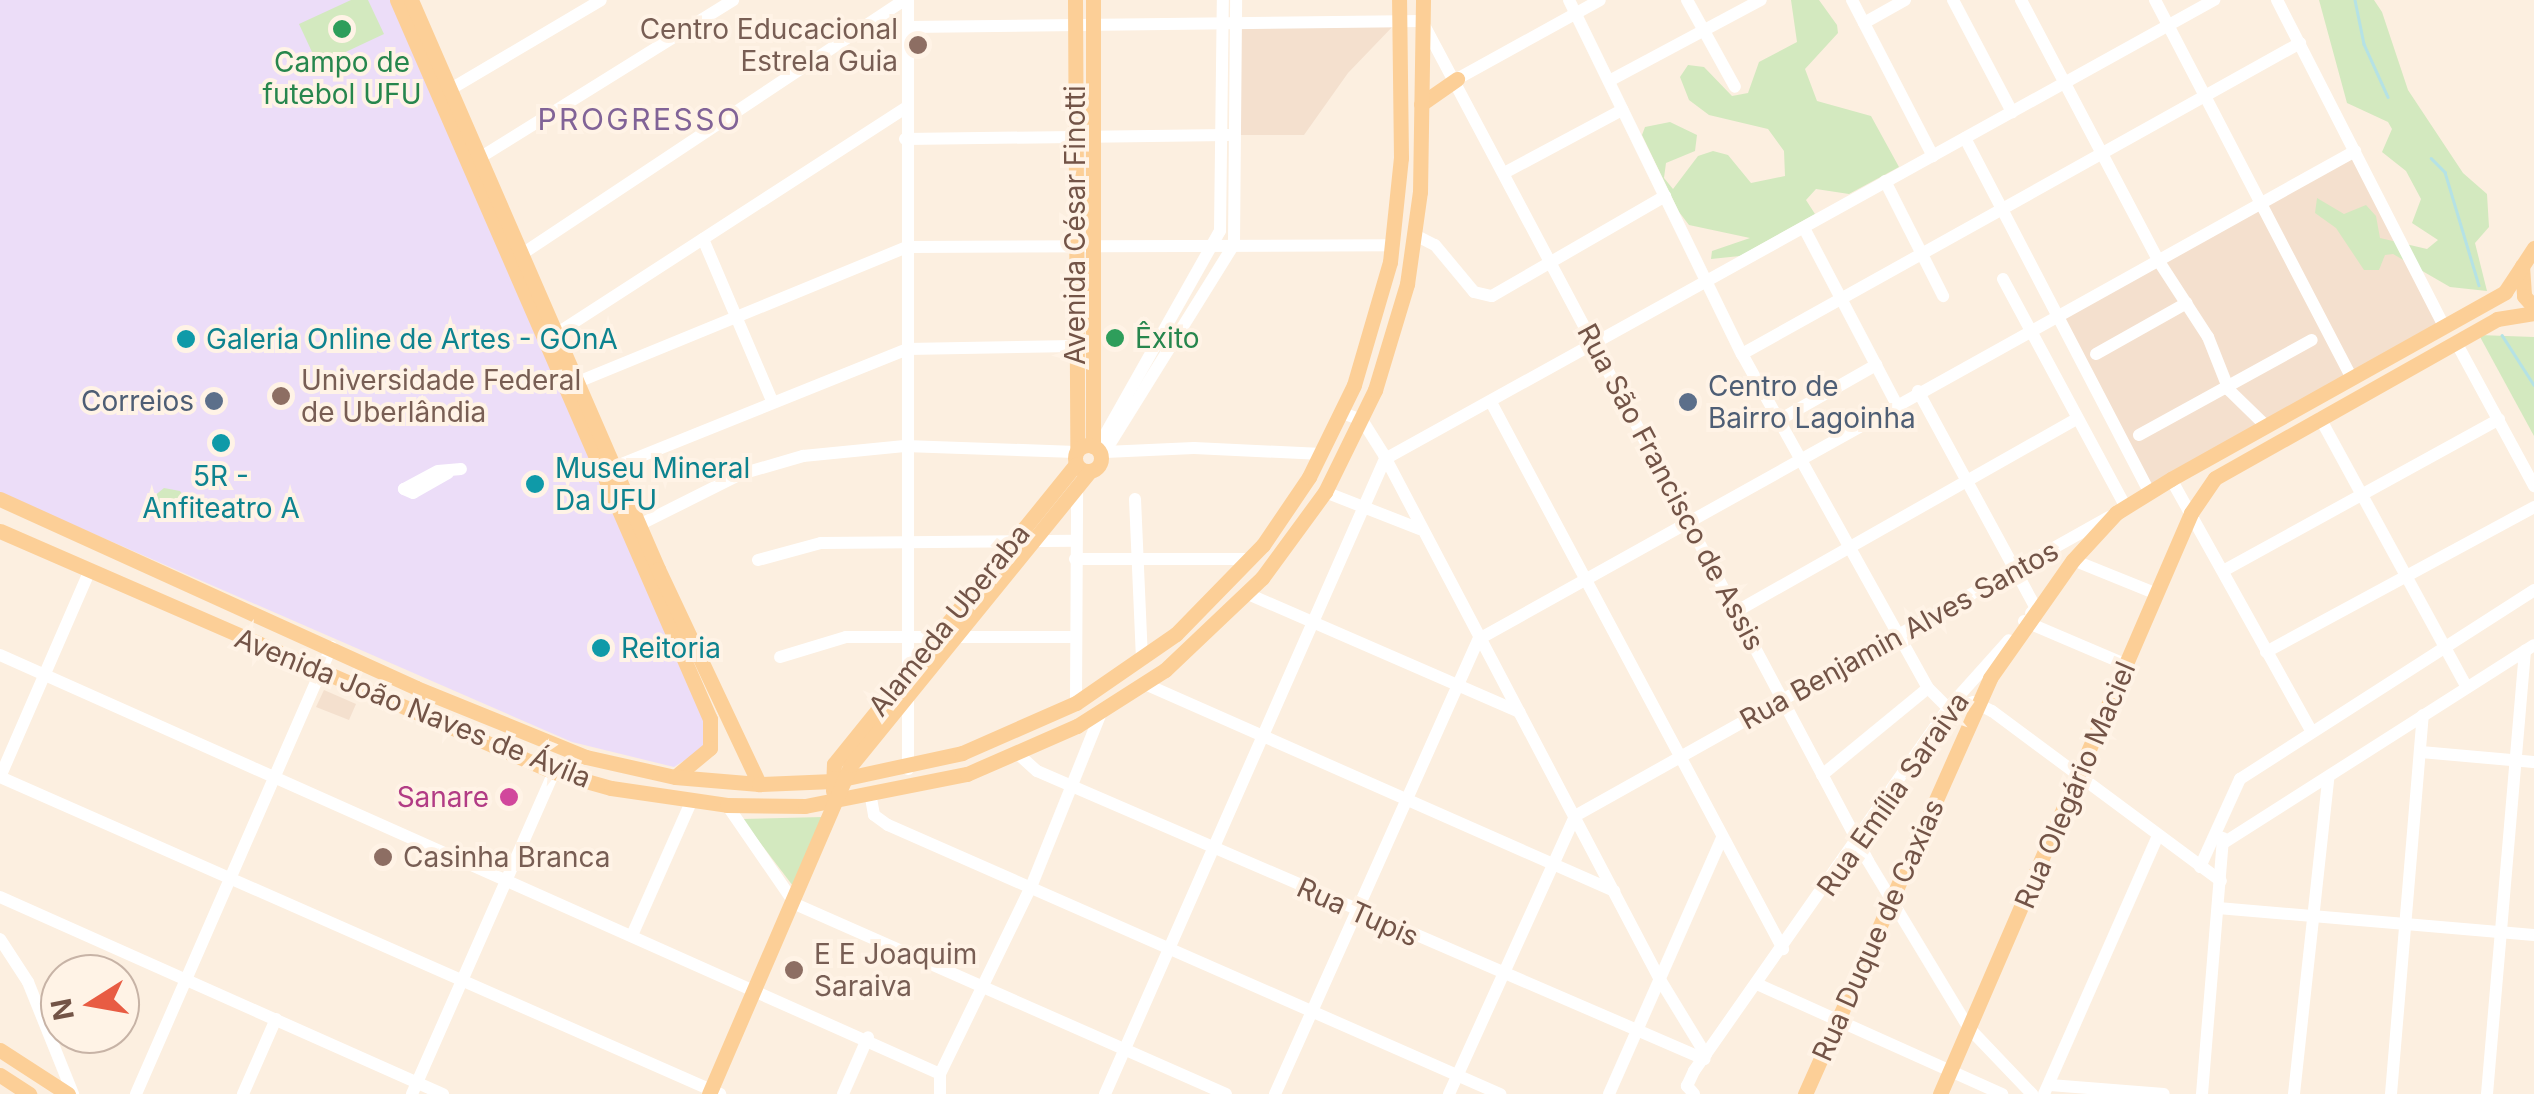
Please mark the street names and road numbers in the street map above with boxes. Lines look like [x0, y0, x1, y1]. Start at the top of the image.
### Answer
street label: Avenida César Finotti [1058, 85, 1092, 365]
street label: Rua São Francisco de Assis [1570, 318, 1772, 656]
street label: Alameda Uberaba [861, 517, 1037, 723]
street label: Rua Benjamin Alves Santos [1734, 533, 2064, 737]
street label: Avenida João Naves de Ávila [230, 621, 596, 795]
street label: Rua Olegário Maciel [2008, 657, 2142, 913]
street label: Rua Emília Saraiva [1810, 685, 1976, 903]
street label: Rua Duque de Caxias [1805, 794, 1951, 1066]
street label: Rua Tupis [1292, 870, 1424, 954]

